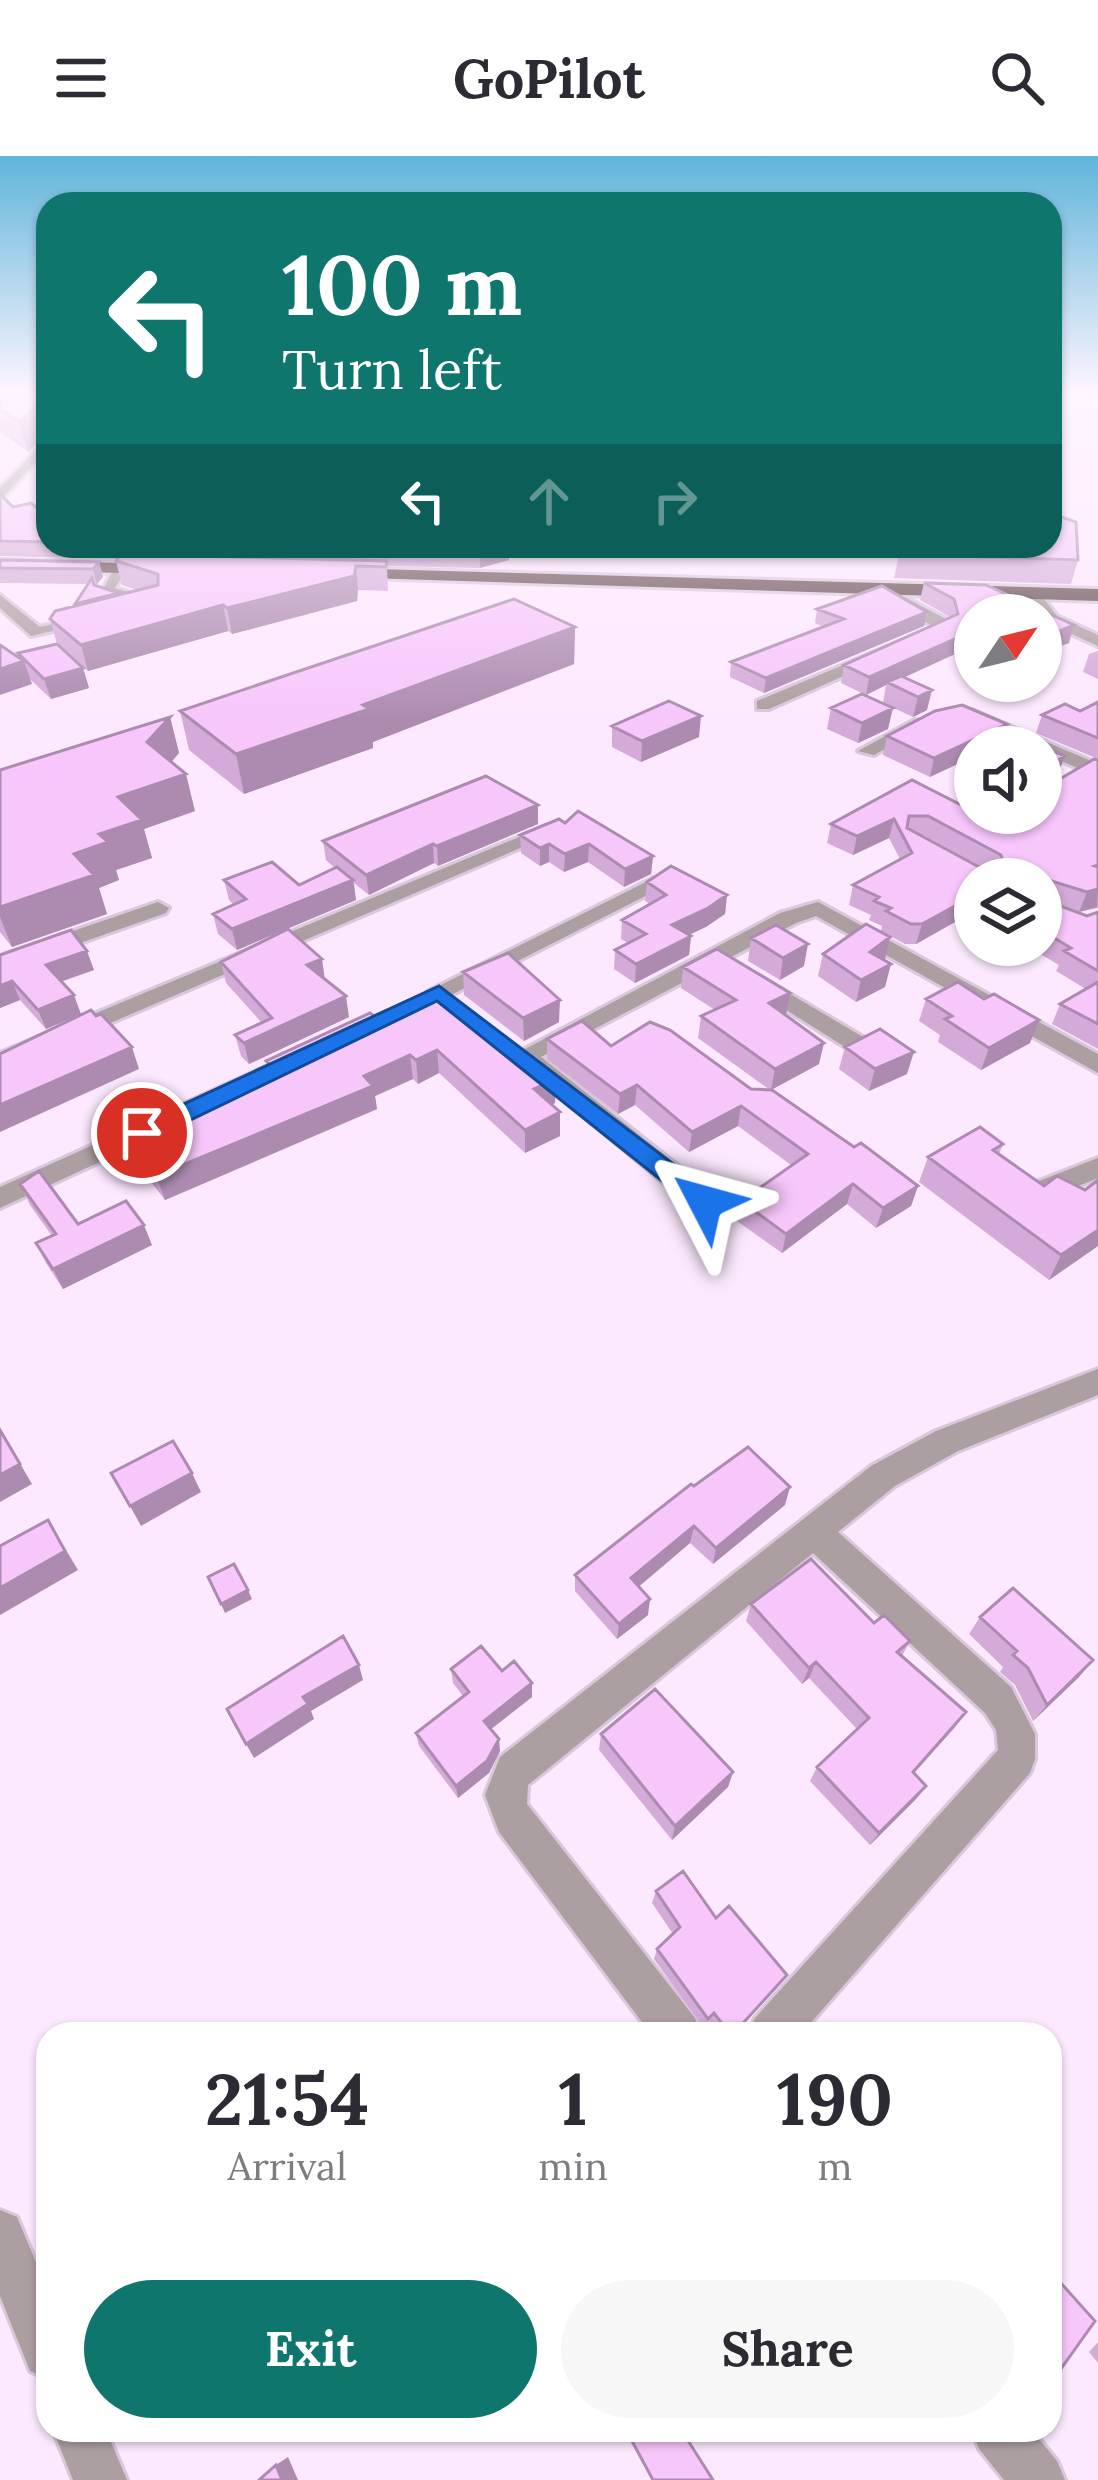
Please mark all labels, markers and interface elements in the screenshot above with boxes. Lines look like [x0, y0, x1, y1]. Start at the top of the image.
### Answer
text: GoPilot [453, 44, 645, 113]
icon: menu [48, 45, 114, 111]
icon: search [984, 45, 1050, 111]
text: 100 m [282, 230, 522, 338]
icon: left [84, 240, 240, 396]
text: Turn left [282, 335, 502, 404]
icon: left [390, 468, 456, 534]
icon: ahead [516, 468, 582, 534]
icon: right [642, 468, 708, 534]
north arrow [954, 594, 1062, 702]
map controls [954, 594, 1062, 966]
button: sound [954, 726, 1062, 834]
button: layers [954, 858, 1062, 966]
pin [91, 1082, 193, 1184]
icon: arrive [109, 1100, 175, 1166]
position arrow [642, 1139, 768, 1265]
text: 21:54 [205, 2053, 370, 2145]
text: 1 [558, 2053, 588, 2145]
text: 190 [777, 2053, 893, 2145]
text: Arrival [228, 2141, 347, 2191]
text: min [538, 2141, 608, 2191]
text: m [817, 2141, 852, 2191]
button: Exit [84, 2280, 537, 2418]
button: Share [561, 2280, 1014, 2418]

